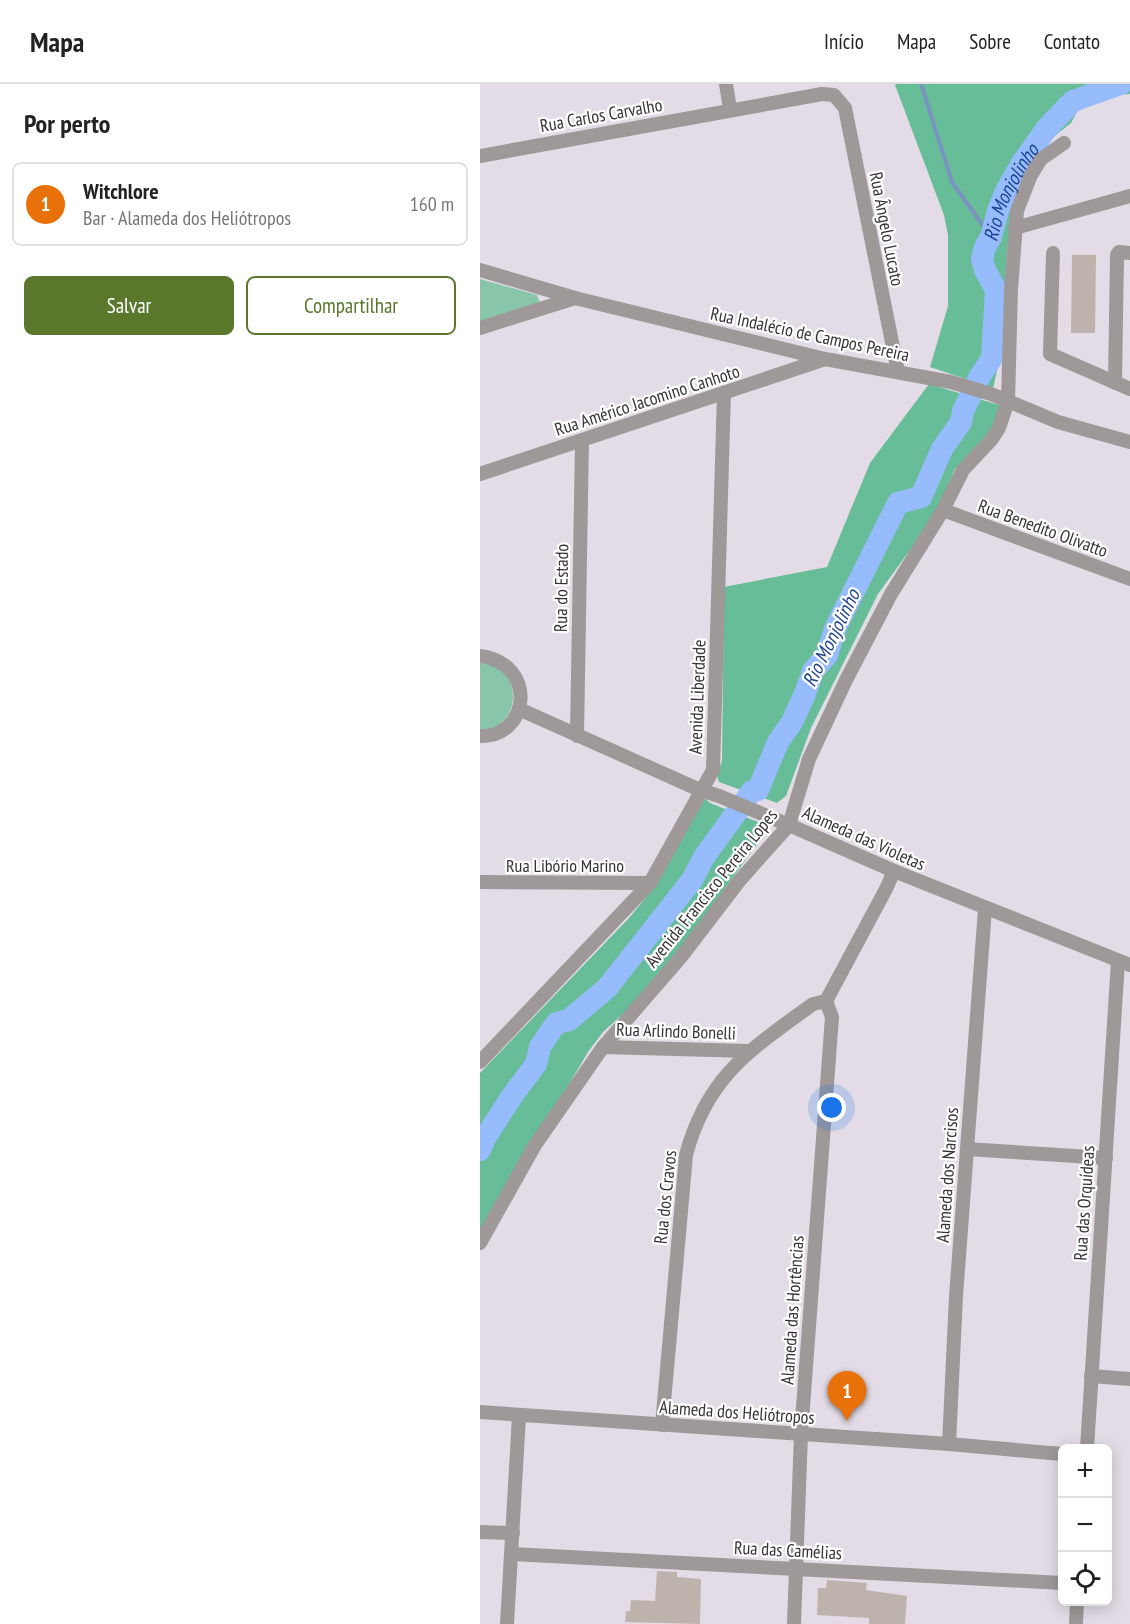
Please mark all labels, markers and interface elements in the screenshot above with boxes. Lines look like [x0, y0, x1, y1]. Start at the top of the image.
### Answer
text: Mapa [30, 23, 84, 60]
text: Início [824, 28, 864, 55]
text: Mapa [897, 28, 936, 55]
text: Sobre [969, 28, 1011, 55]
text: Contato [1044, 28, 1100, 55]
street label: Rua Carlos Carvalho [538, 93, 664, 137]
text: Por perto [24, 107, 110, 140]
water label: Rio Monjolinho [977, 138, 1045, 244]
street label: Rua Ângelo Lucato [865, 170, 909, 288]
text: Witchlore [83, 177, 159, 205]
text: 1 [41, 191, 50, 217]
text: 160 m [410, 191, 454, 217]
text: Bar · Alameda dos Heliótropos [83, 205, 291, 231]
button: Salvar [24, 276, 234, 335]
button: Compartilhar [246, 276, 456, 335]
street label: Rua Indalécio de Campos Pereira [708, 302, 912, 366]
street label: Rua Américo Jacomino Canhoto [552, 359, 743, 441]
street label: Rua Benedito Olivatto [975, 494, 1111, 562]
street label: Rua do Estado [549, 543, 573, 632]
water label: Rio Monjolinho [796, 584, 866, 691]
street label: Avenida Liberdade [684, 639, 710, 755]
street label: Alameda das Violetas [799, 801, 929, 875]
street label: Avenida Francisco Pereira Lopes [640, 804, 782, 972]
street label: Rua Libório Marino [506, 854, 624, 877]
street label: Rua Arlindo Bonelli [616, 1017, 736, 1045]
your location [817, 1093, 846, 1122]
street label: Alameda dos Narcisos [931, 1107, 963, 1243]
street label: Rua das Orquídeas [1069, 1145, 1099, 1261]
street label: Rua dos Cravos [649, 1149, 681, 1245]
street label: Alameda das Hortências [775, 1235, 809, 1385]
pin: 1 [828, 1372, 866, 1421]
street label: Alameda dos Heliótropos [659, 1395, 815, 1429]
map controls [1058, 1444, 1112, 1606]
button: + [1058, 1444, 1112, 1498]
button: − [1058, 1498, 1112, 1552]
street label: Rua das Camélias [733, 1536, 843, 1564]
button: locate [1058, 1552, 1112, 1606]

